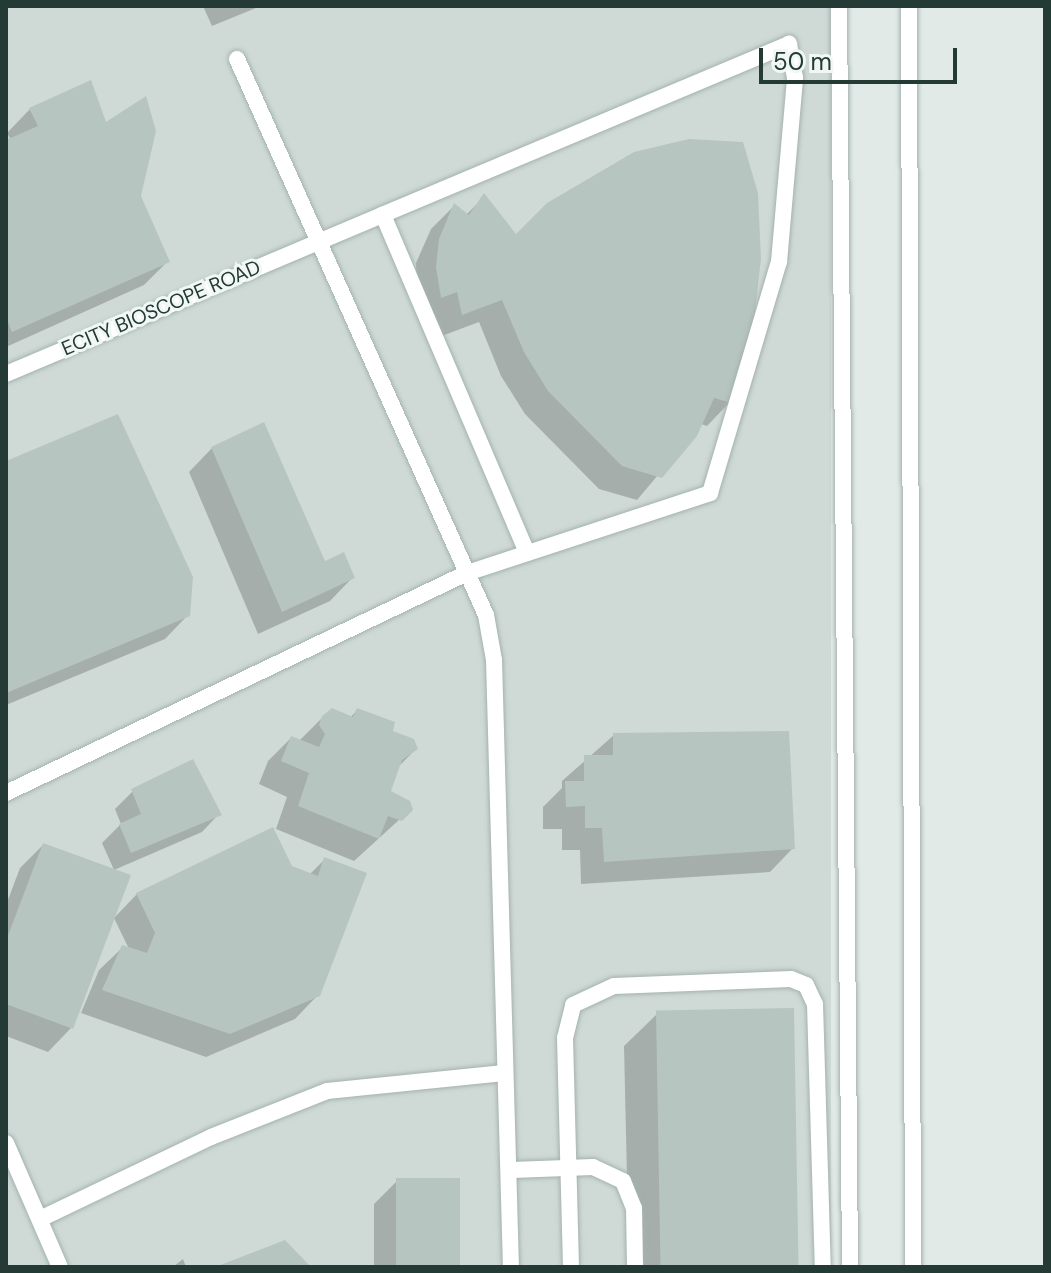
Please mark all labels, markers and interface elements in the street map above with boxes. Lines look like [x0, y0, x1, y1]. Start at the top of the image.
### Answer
scale bar [763, 32, 961, 82]
text: 50 m [773, 46, 832, 77]
street label: ECITY BIOSCOPE ROAD [58, 255, 264, 361]

